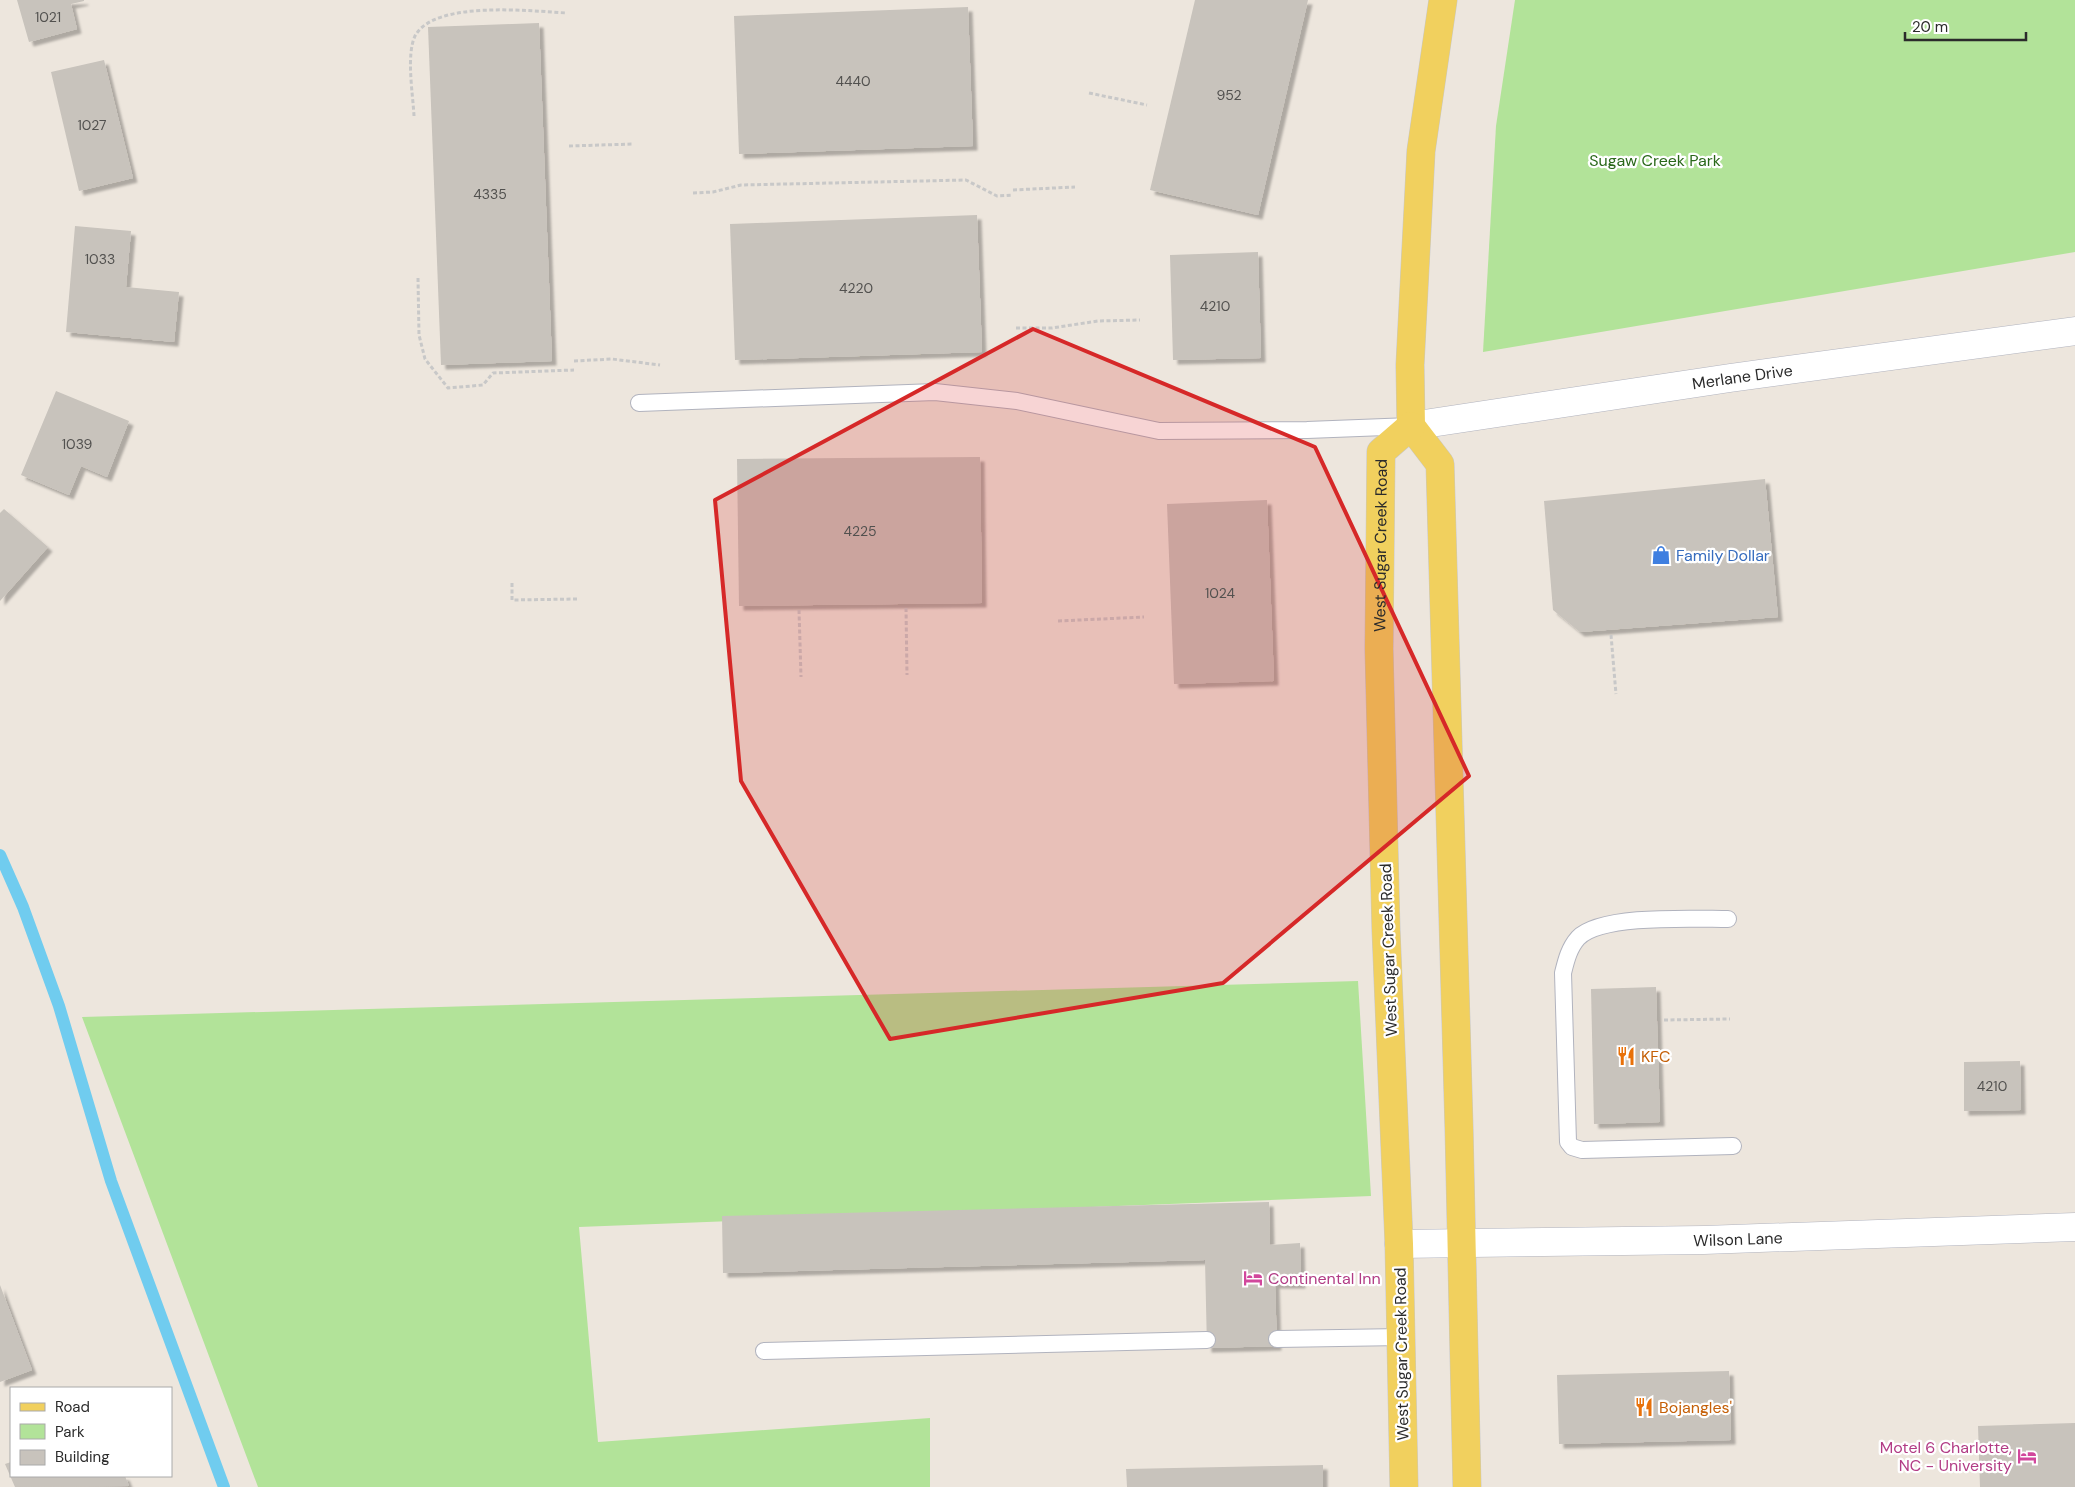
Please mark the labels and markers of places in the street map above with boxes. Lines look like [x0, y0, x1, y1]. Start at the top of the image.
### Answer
shop icon: Family Dollar [1650, 544, 1672, 566]
place label: Family Dollar [1676, 545, 1770, 566]
restaurant icon: KFC [1615, 1045, 1637, 1067]
place label: KFC [1641, 1046, 1670, 1067]
hotel icon: Continental Inn [1242, 1267, 1264, 1289]
place label: Continental Inn [1268, 1268, 1381, 1289]
restaurant icon: Bojangles' [1633, 1396, 1655, 1418]
place label: Bojangles' [1659, 1397, 1732, 1418]
place label: Motel 6 Charlotte, NC - University [1880, 1437, 2012, 1476]
hotel icon: Motel 6 Charlotte, NC - University [2016, 1445, 2038, 1467]

